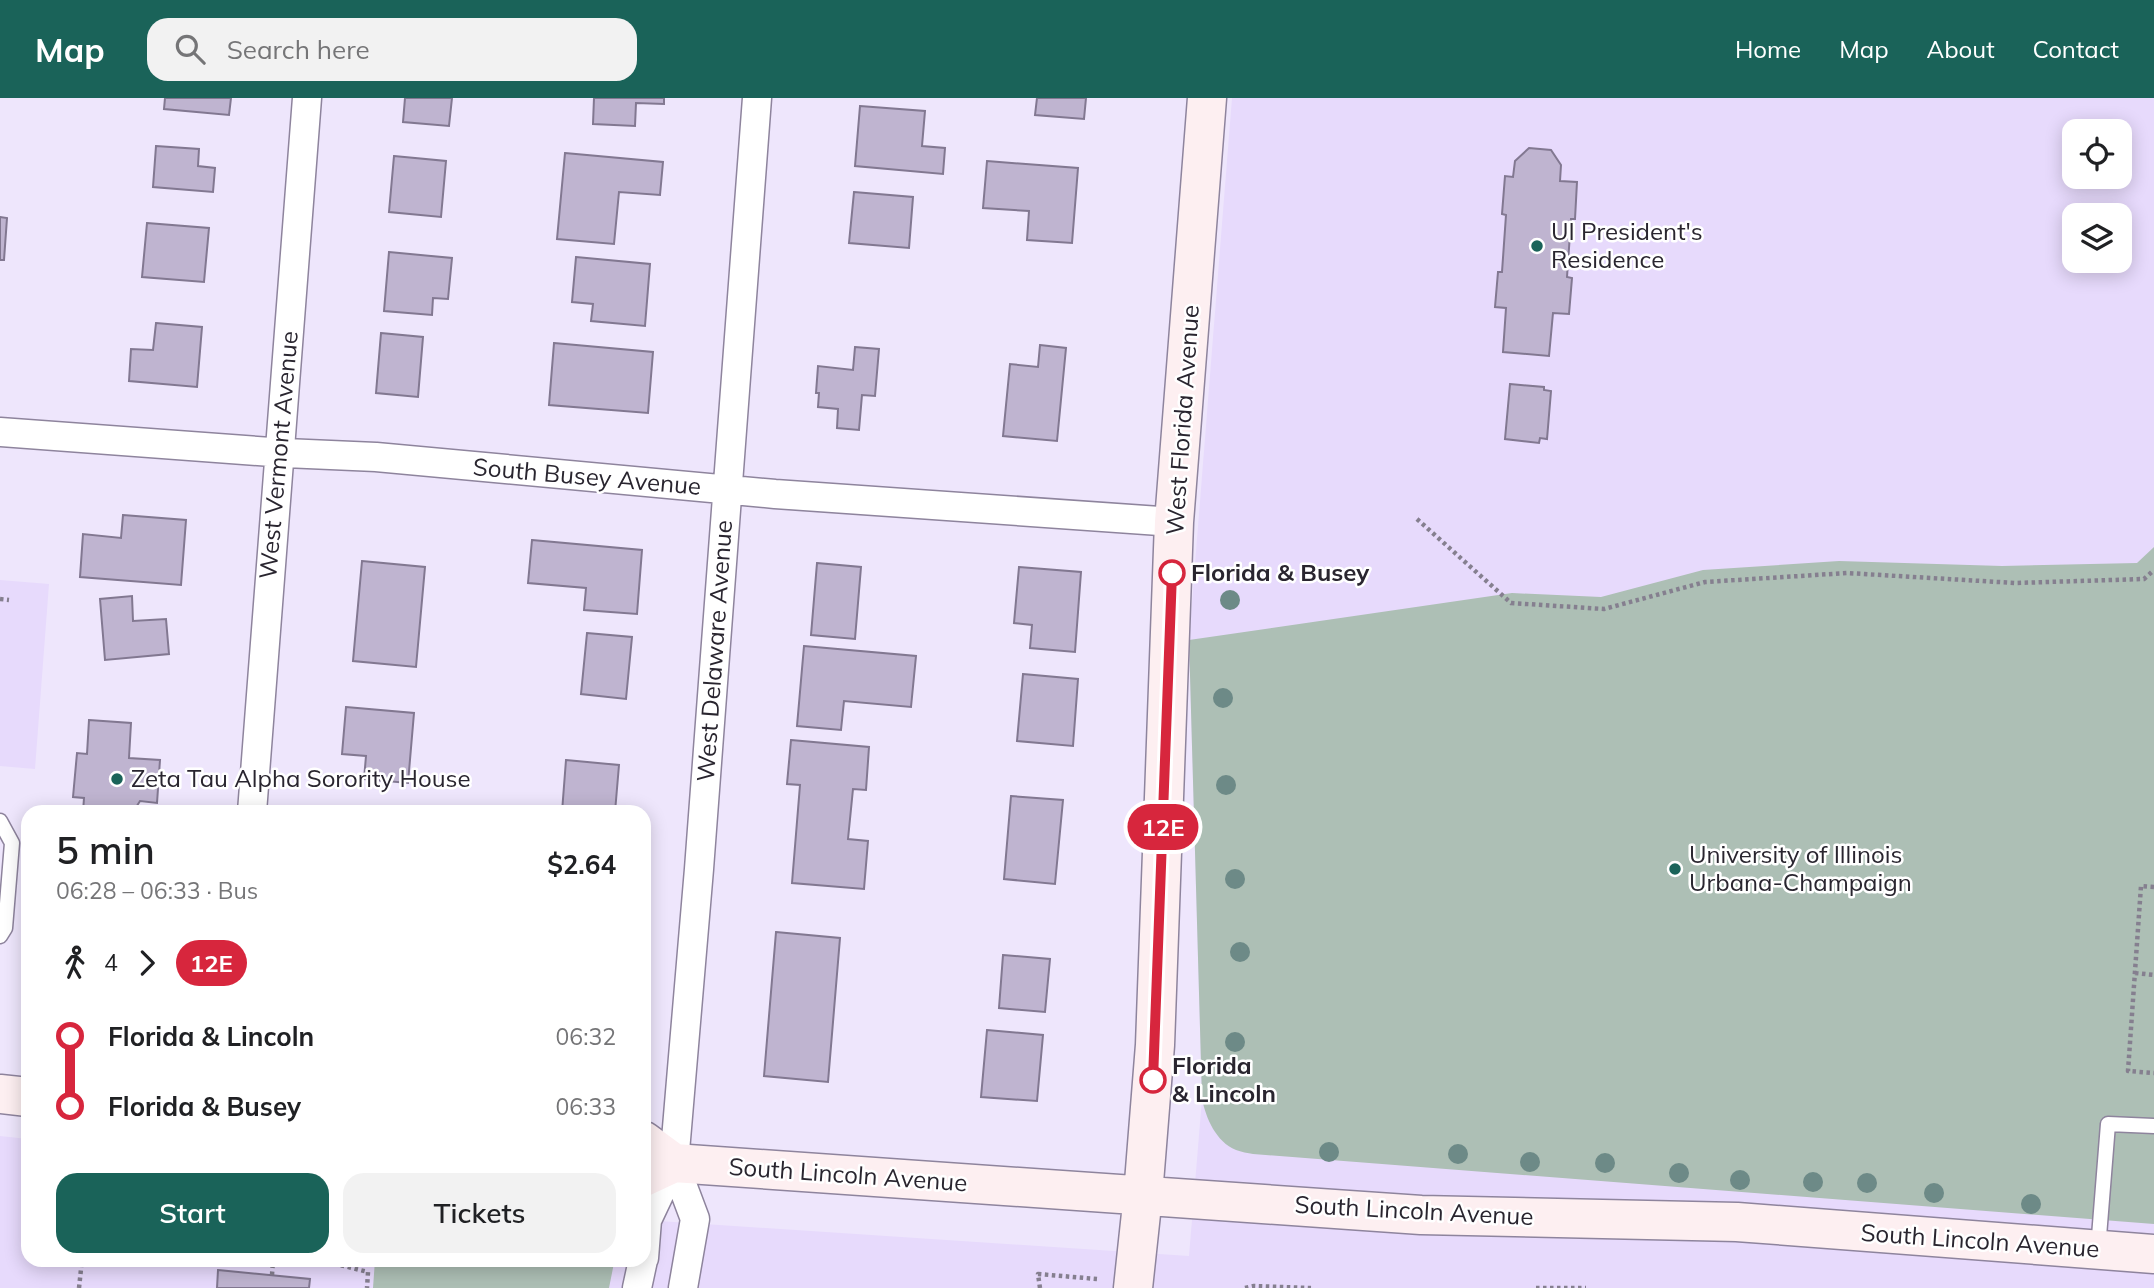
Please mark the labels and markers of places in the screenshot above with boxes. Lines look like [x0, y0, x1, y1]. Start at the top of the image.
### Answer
place label: UI President's Residence [1551, 216, 1703, 274]
marker: UI President's Residence [1529, 238, 1545, 254]
place label: Florida & Busey [1191, 557, 1370, 587]
marker: Florida & Busey [1159, 560, 1185, 586]
place label: Zeta Tau Alpha Sorority House [131, 763, 471, 793]
marker: Zeta Tau Alpha Sorority House [109, 771, 125, 787]
place label: University of Illinois Urbana-Champaign [1689, 839, 1912, 897]
marker: University of Illinois Urbana-Champaign [1667, 861, 1683, 877]
place label: Florida & Lincoln [1172, 1050, 1276, 1108]
marker: Florida & Lincoln [1140, 1067, 1166, 1093]

